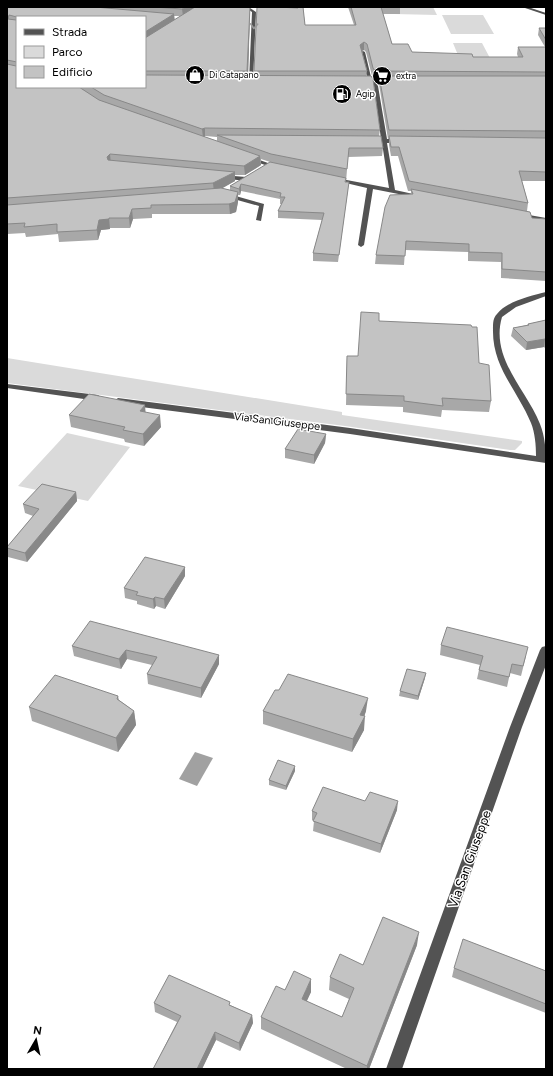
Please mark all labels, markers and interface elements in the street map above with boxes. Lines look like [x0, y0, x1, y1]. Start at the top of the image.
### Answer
legend [16, 16, 146, 88]
one-way arrow [249, 23, 258, 29]
text: Strada [52, 25, 87, 39]
text: Parco [52, 45, 82, 59]
shop icon: Di Catapano [184, 64, 206, 86]
text: Edificio [52, 65, 92, 79]
supermarket icon: extra [371, 65, 393, 87]
place label: Di Catapano [209, 69, 259, 80]
place label: extra [396, 70, 417, 81]
fuel station icon: Agip [331, 83, 353, 105]
place label: Agip [356, 88, 375, 99]
street label: Via San Giuseppe [233, 410, 321, 433]
street label: Via San Giuseppe [445, 808, 494, 910]
north arrow [16, 1020, 56, 1060]
text: N [32, 1024, 43, 1038]

